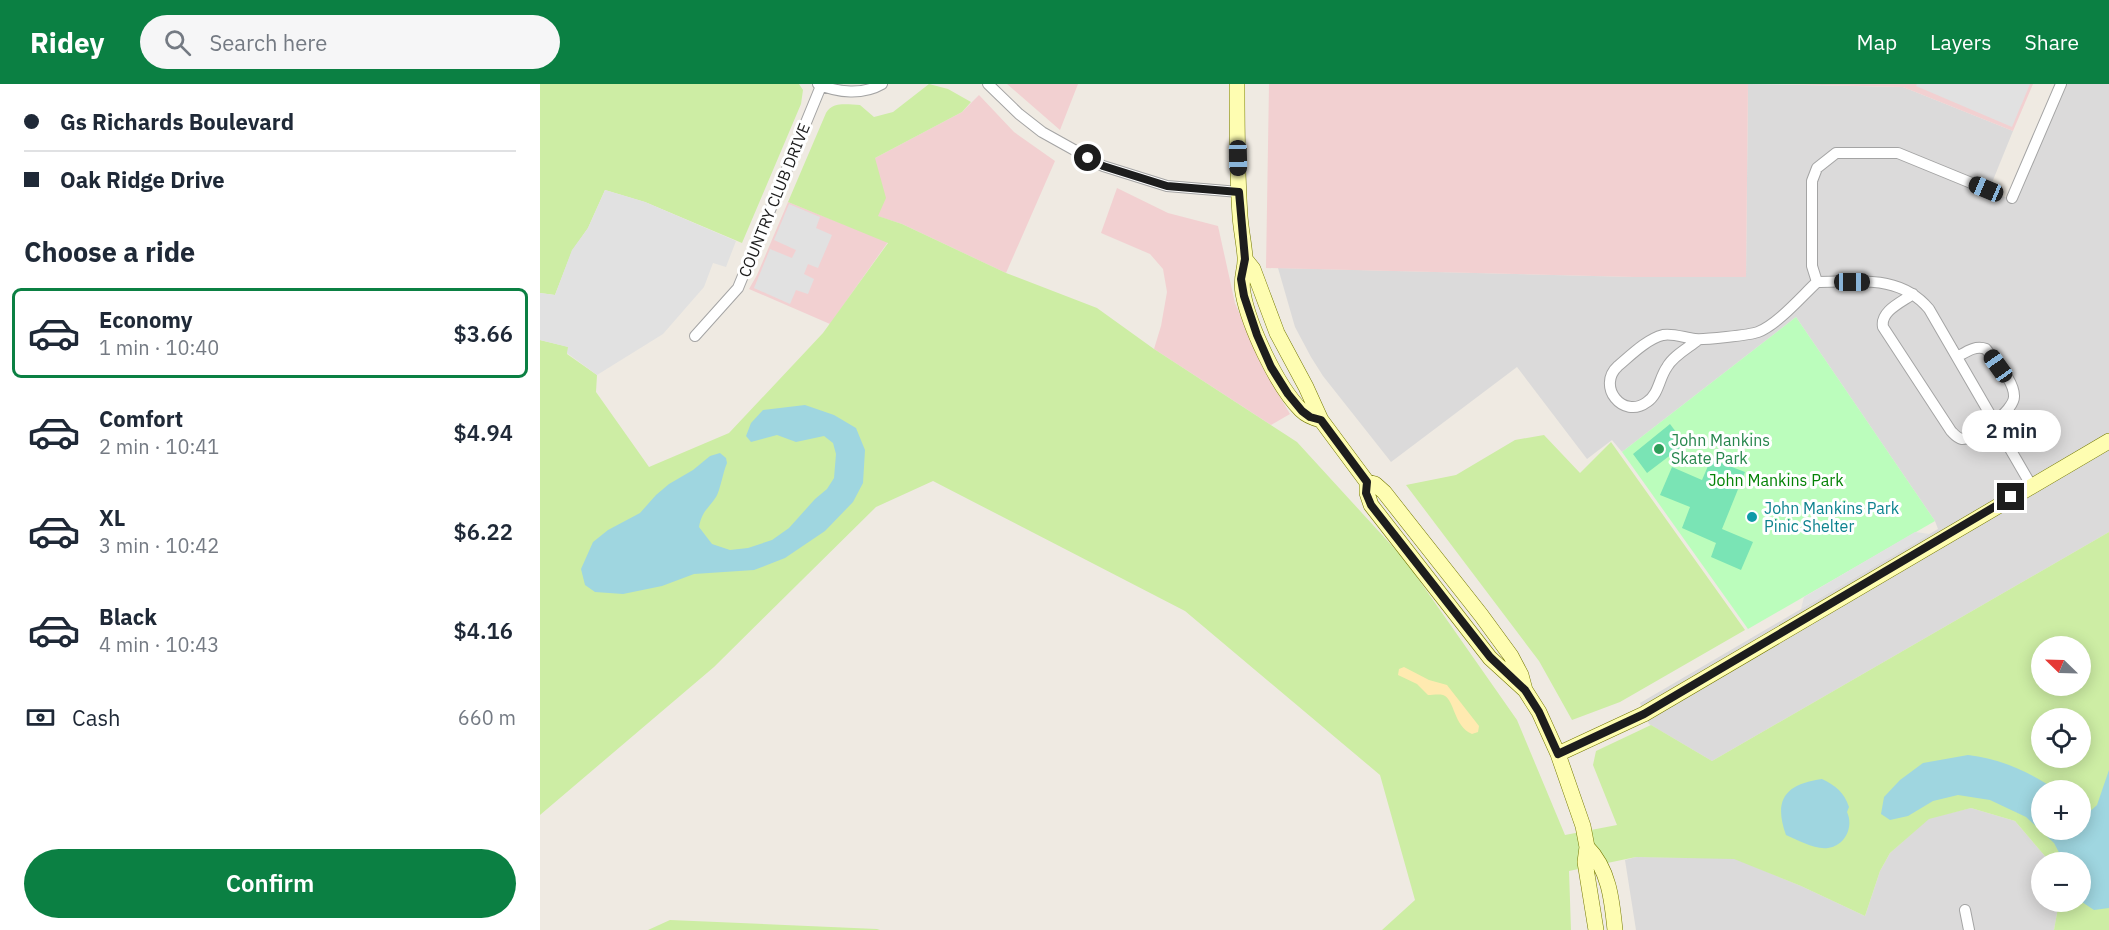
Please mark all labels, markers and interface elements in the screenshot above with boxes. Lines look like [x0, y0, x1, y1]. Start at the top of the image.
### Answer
search box [140, 15, 560, 69]
text: Ridey [30, 24, 104, 61]
icon: search [161, 26, 194, 59]
text: Search here [209, 28, 327, 57]
text: Map [1857, 28, 1897, 56]
text: Layers [1930, 28, 1992, 56]
text: Share [2025, 28, 2079, 56]
text: Gs Richards Boulevard [60, 107, 294, 136]
street label: COUNTRY CLUB DRIVE [734, 120, 814, 280]
car [1229, 140, 1247, 176]
route start [1074, 144, 1101, 171]
text: Oak Ridge Drive [60, 165, 225, 194]
car [1966, 174, 2006, 204]
text: Choose a ride [24, 234, 195, 269]
car [1834, 273, 1870, 291]
text: Economy [99, 305, 193, 334]
icon: car [27, 306, 81, 360]
text: $3.66 [454, 319, 513, 348]
text: 1 min · 10:40 [99, 334, 219, 361]
car [1980, 346, 2016, 386]
text: Comfort [99, 404, 183, 433]
icon: car [27, 405, 81, 459]
callout: 2 min [1962, 410, 2060, 452]
text: 2 min [1986, 417, 2037, 444]
text: $4.94 [454, 418, 513, 447]
place label: John Mankins Skate Park [1671, 430, 1770, 468]
text: 2 min · 10:41 [99, 433, 219, 460]
marker: John Mankins Skate Park [1652, 442, 1666, 456]
park label: John Mankins Park [1708, 470, 1844, 490]
route end [1997, 483, 2024, 510]
place label: John Mankins Park Pinic Shelter [1764, 498, 1900, 536]
text: XL [99, 503, 125, 532]
icon: car [27, 504, 81, 558]
marker: John Mankins Park Pinic Shelter [1745, 510, 1759, 524]
text: $6.22 [454, 517, 513, 546]
text: 3 min · 10:42 [99, 532, 219, 559]
text: Black [99, 602, 157, 631]
icon: car [27, 603, 81, 657]
text: $4.16 [454, 616, 513, 645]
text: 4 min · 10:43 [99, 631, 219, 658]
north arrow [2031, 636, 2091, 696]
map controls [2031, 636, 2091, 912]
icon: cash [24, 701, 57, 734]
text: Cash [72, 703, 121, 732]
text: 660 m [458, 704, 516, 731]
button: locate [2031, 708, 2091, 768]
button: + [2031, 780, 2091, 840]
button: Confirm [24, 849, 516, 918]
button: − [2031, 852, 2091, 912]

